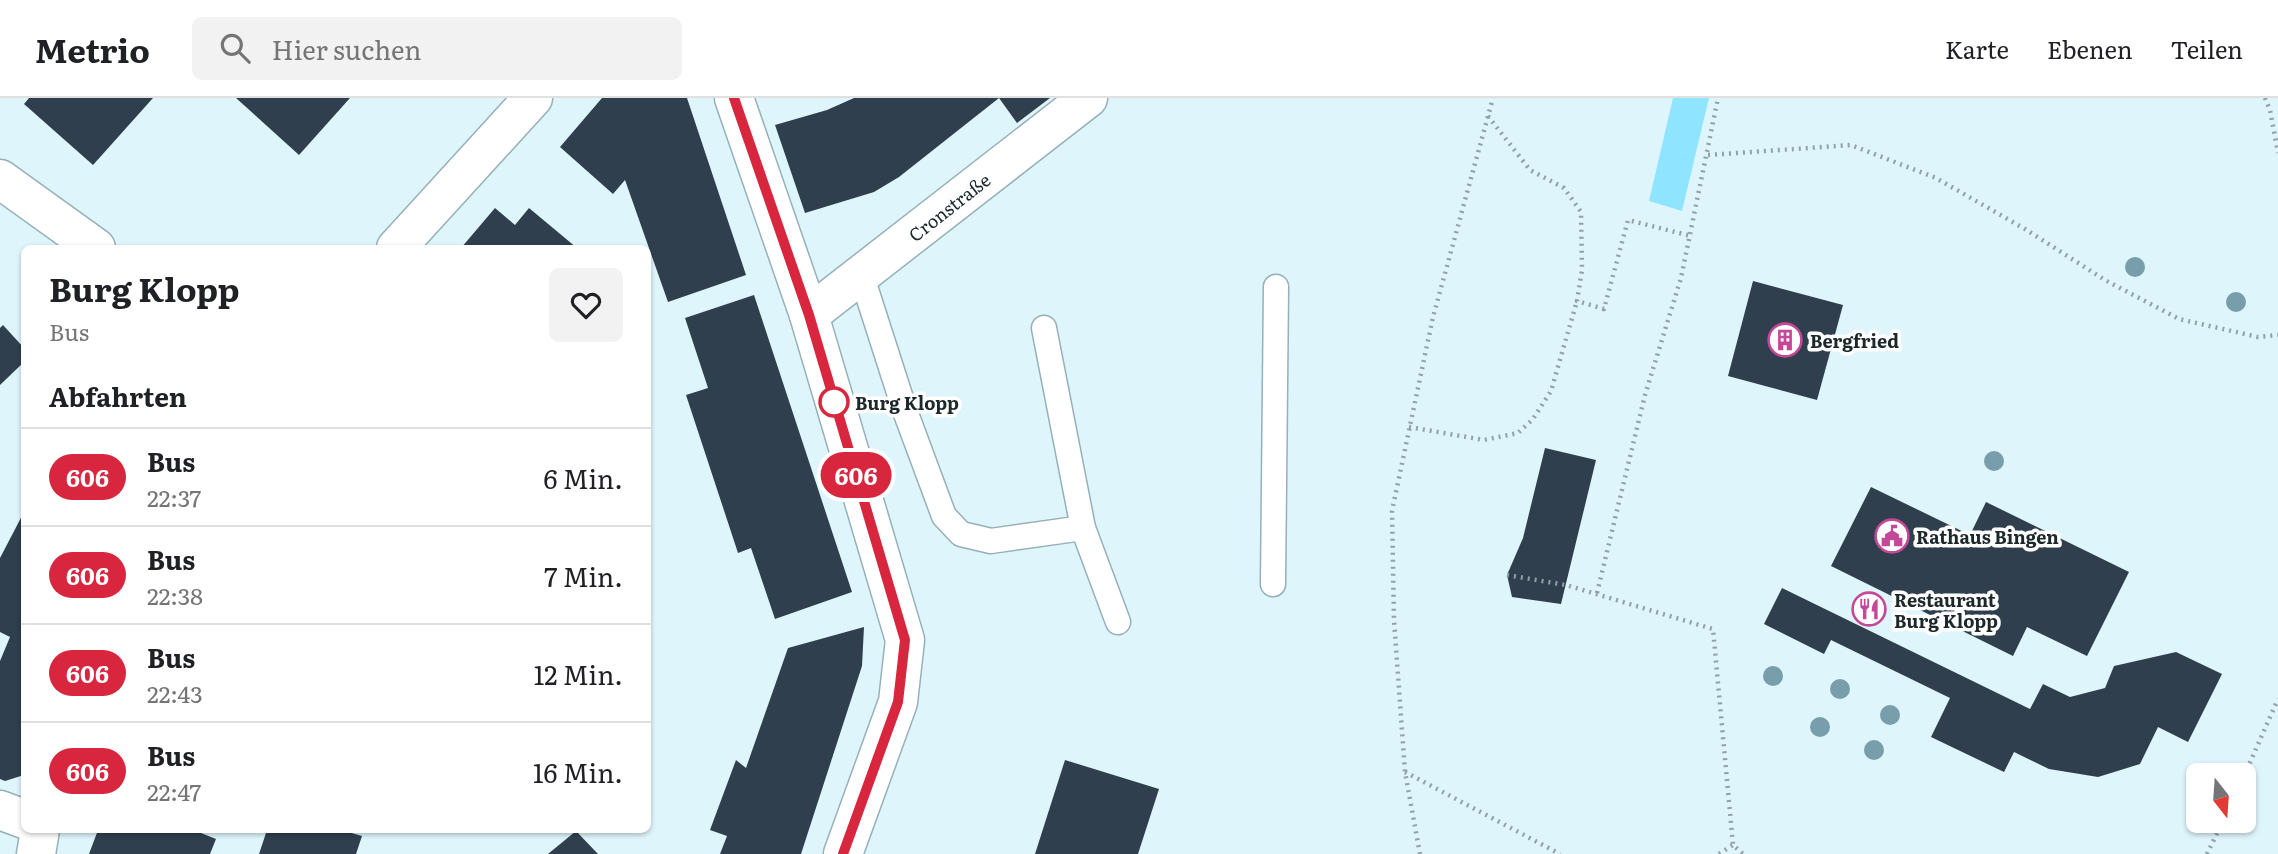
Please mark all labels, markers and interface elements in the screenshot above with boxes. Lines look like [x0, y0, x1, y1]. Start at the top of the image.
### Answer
search box [192, 17, 682, 80]
text: Metrio [35, 24, 150, 73]
icon: search [216, 29, 254, 67]
text: Hier suchen [272, 29, 421, 68]
text: Karte [1945, 31, 2009, 66]
text: Ebenen [2047, 31, 2133, 66]
text: Teilen [2171, 31, 2243, 66]
street label: Cronstraße [902, 166, 996, 248]
text: Burg Klopp [49, 263, 239, 312]
button: heart [549, 268, 623, 342]
text: Bus [49, 314, 89, 348]
building icon: Bergfried [1766, 321, 1804, 359]
place label: Bergfried [1810, 327, 1899, 354]
text: Abfahrten [49, 376, 187, 415]
marker: Burg Klopp [819, 387, 849, 417]
place label: Burg Klopp [855, 389, 959, 416]
text: Bus [147, 441, 195, 480]
line badge: 606 [816, 452, 896, 498]
text: 606 [835, 457, 877, 492]
text: 6 Min. [543, 458, 623, 497]
text: 606 [66, 459, 109, 494]
text: 22:37 [147, 480, 201, 514]
public building icon: Rathaus Bingen [1873, 517, 1911, 555]
place label: Rathaus Bingen [1916, 523, 2059, 550]
text: Bus [147, 539, 195, 578]
text: 7 Min. [544, 556, 623, 595]
text: 606 [66, 557, 109, 592]
text: 22:38 [147, 578, 203, 612]
place label: Restaurant Burg Klopp [1894, 586, 1998, 634]
restaurant icon: Restaurant Burg Klopp [1850, 590, 1888, 628]
text: Bus [147, 637, 195, 676]
text: 12 Min. [534, 654, 623, 693]
text: 606 [66, 655, 109, 690]
text: 22:43 [147, 676, 203, 710]
text: Bus [147, 735, 195, 774]
text: 16 Min. [533, 752, 623, 791]
text: 606 [66, 753, 109, 788]
north arrow [2186, 763, 2256, 833]
map controls [2186, 763, 2256, 833]
text: 22:47 [147, 774, 201, 808]

